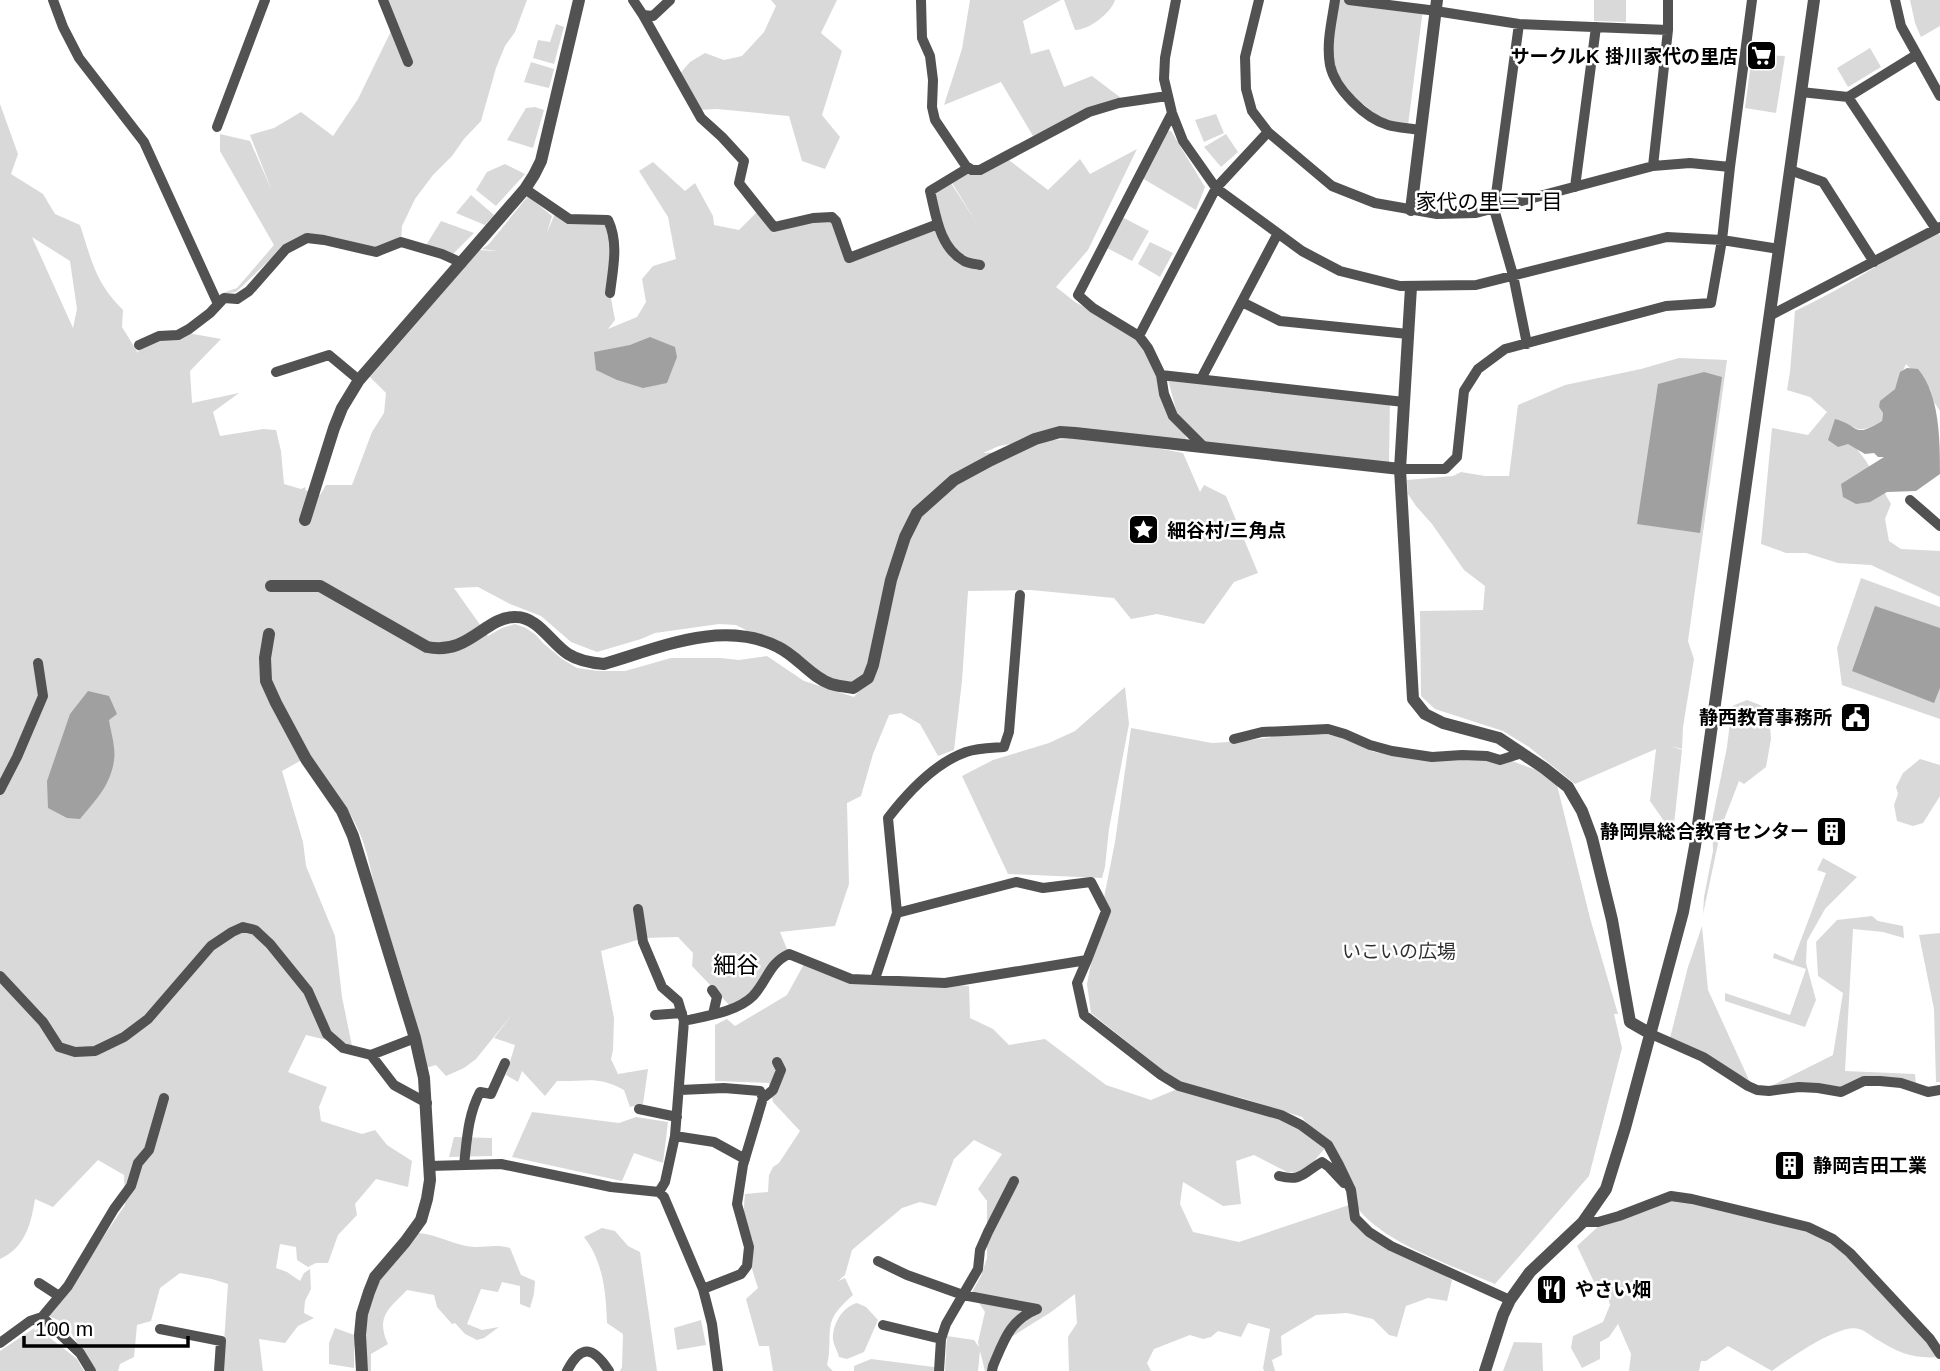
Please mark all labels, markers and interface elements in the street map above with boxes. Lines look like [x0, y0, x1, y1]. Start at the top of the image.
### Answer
supermarket icon: サークルK 掛川家代の里店 [1744, 39, 1778, 73]
place label: サークルK 掛川家代の里店 [1511, 46, 1738, 67]
district label: 家代の里三丁目 [1416, 190, 1563, 213]
place icon: 細谷村/三角点 [1127, 513, 1161, 547]
place label: 細谷村/三角点 [1167, 520, 1286, 541]
public building icon: 静西教育事務所 [1838, 700, 1872, 734]
place label: 静西教育事務所 [1699, 707, 1832, 728]
building icon: 静岡県総合教育センター [1815, 814, 1849, 848]
place label: 静岡県総合教育センター [1600, 821, 1809, 842]
park label: いこいの広場 [1342, 941, 1456, 962]
district label: 細谷 [713, 952, 759, 978]
building icon: 静岡吉田工業 [1773, 1148, 1807, 1182]
place label: 静岡吉田工業 [1813, 1155, 1927, 1176]
restaurant icon: やさい畑 [1535, 1272, 1569, 1306]
place label: やさい畑 [1575, 1279, 1651, 1300]
scale bar [24, 1304, 189, 1348]
text: 100 m [35, 1317, 93, 1340]

